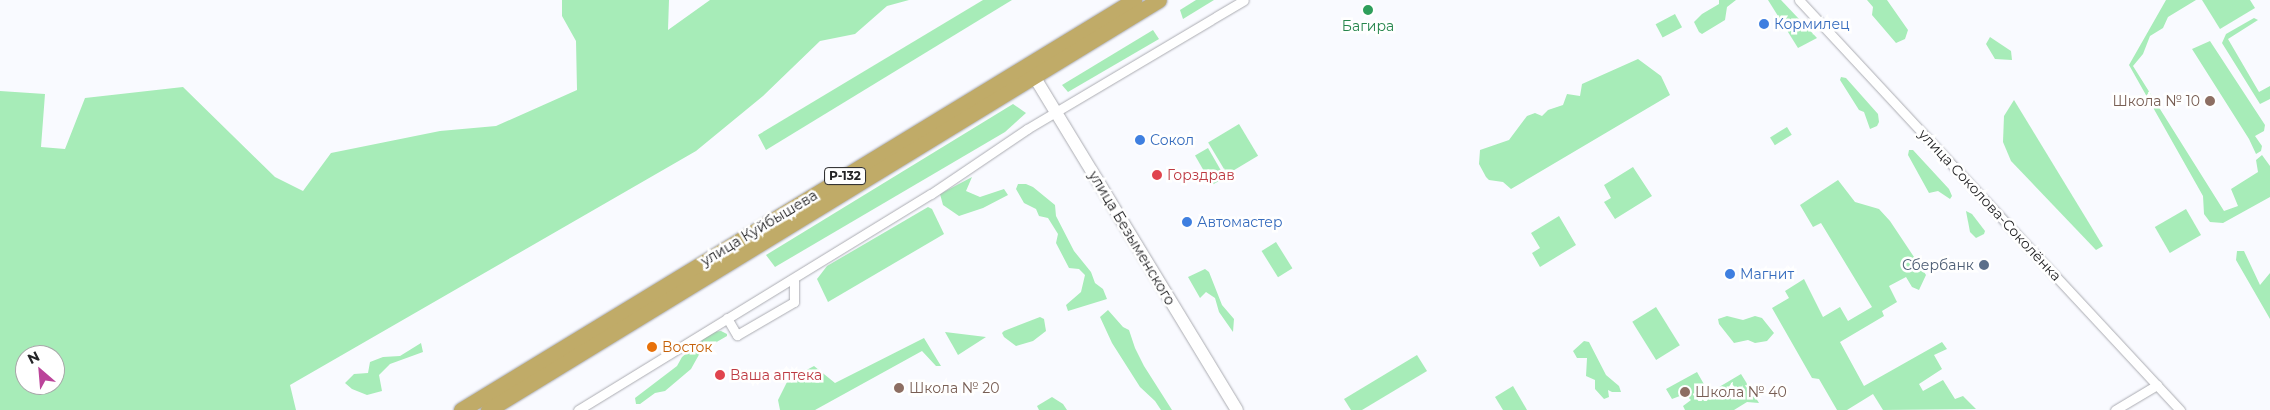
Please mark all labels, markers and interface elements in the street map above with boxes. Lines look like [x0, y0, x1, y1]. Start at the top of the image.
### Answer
marker: Багира [1362, 4, 1374, 16]
place label: Кормилец [1774, 16, 1850, 32]
place label: Багира [1342, 18, 1394, 34]
marker: Кормилец [1758, 18, 1770, 30]
place label: Школа № 10 [2112, 93, 2200, 109]
marker: Школа № 10 [2204, 95, 2216, 107]
street label: улица Соколова-Соколёнка [1915, 126, 2065, 284]
place label: Сокол [1150, 132, 1194, 148]
marker: Сокол [1134, 134, 1146, 146]
road number: Р-132 [824, 167, 866, 186]
place label: Горздрав [1167, 167, 1235, 183]
street label: улица Безыменского [1085, 168, 1179, 308]
marker: Горздрав [1151, 169, 1163, 181]
street label: улица Куйбышева [698, 187, 820, 269]
place label: Автомастер [1197, 214, 1283, 230]
marker: Автомастер [1181, 216, 1193, 228]
place label: Сбербанк [1902, 257, 1974, 273]
marker: Сбербанк [1978, 259, 1990, 271]
place label: Магнит [1740, 266, 1794, 282]
marker: Магнит [1724, 268, 1736, 280]
place label: Восток [662, 339, 712, 355]
marker: Восток [646, 341, 658, 353]
north arrow [15, 345, 65, 395]
text: N [25, 347, 43, 368]
place label: Ваша аптека [730, 367, 822, 383]
marker: Ваша аптека [714, 369, 726, 381]
place label: Школа № 20 [909, 380, 999, 396]
marker: Школа № 20 [893, 382, 905, 394]
place label: Школа № 40 [1695, 384, 1787, 400]
marker: Школа № 40 [1679, 386, 1691, 398]

